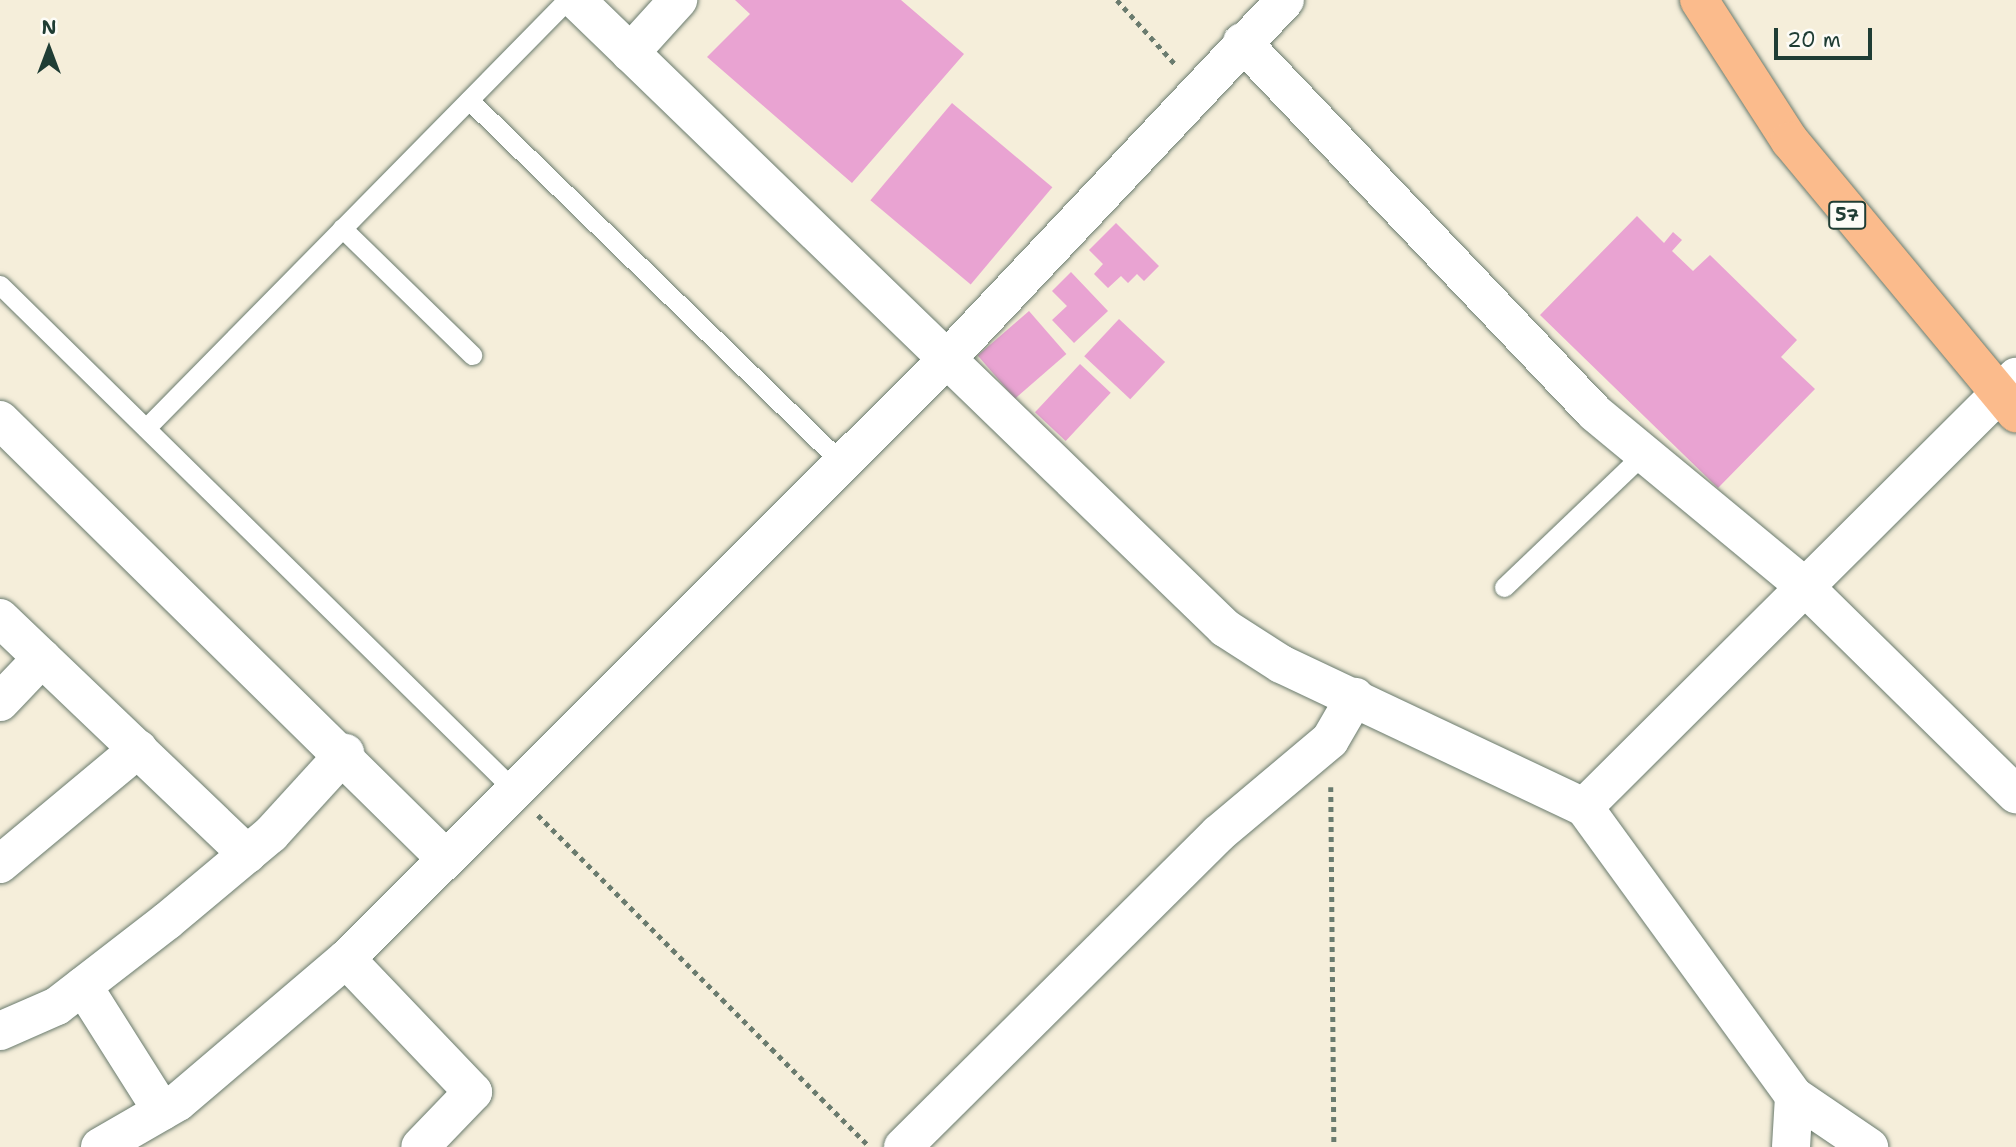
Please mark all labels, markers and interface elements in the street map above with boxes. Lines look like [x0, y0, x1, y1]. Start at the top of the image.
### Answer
north arrow [14, 14, 84, 84]
scale bar [1778, 14, 1876, 58]
text: N [41, 15, 57, 40]
text: 20 m [1787, 26, 1841, 54]
road number: 57 [1828, 200, 1866, 230]

